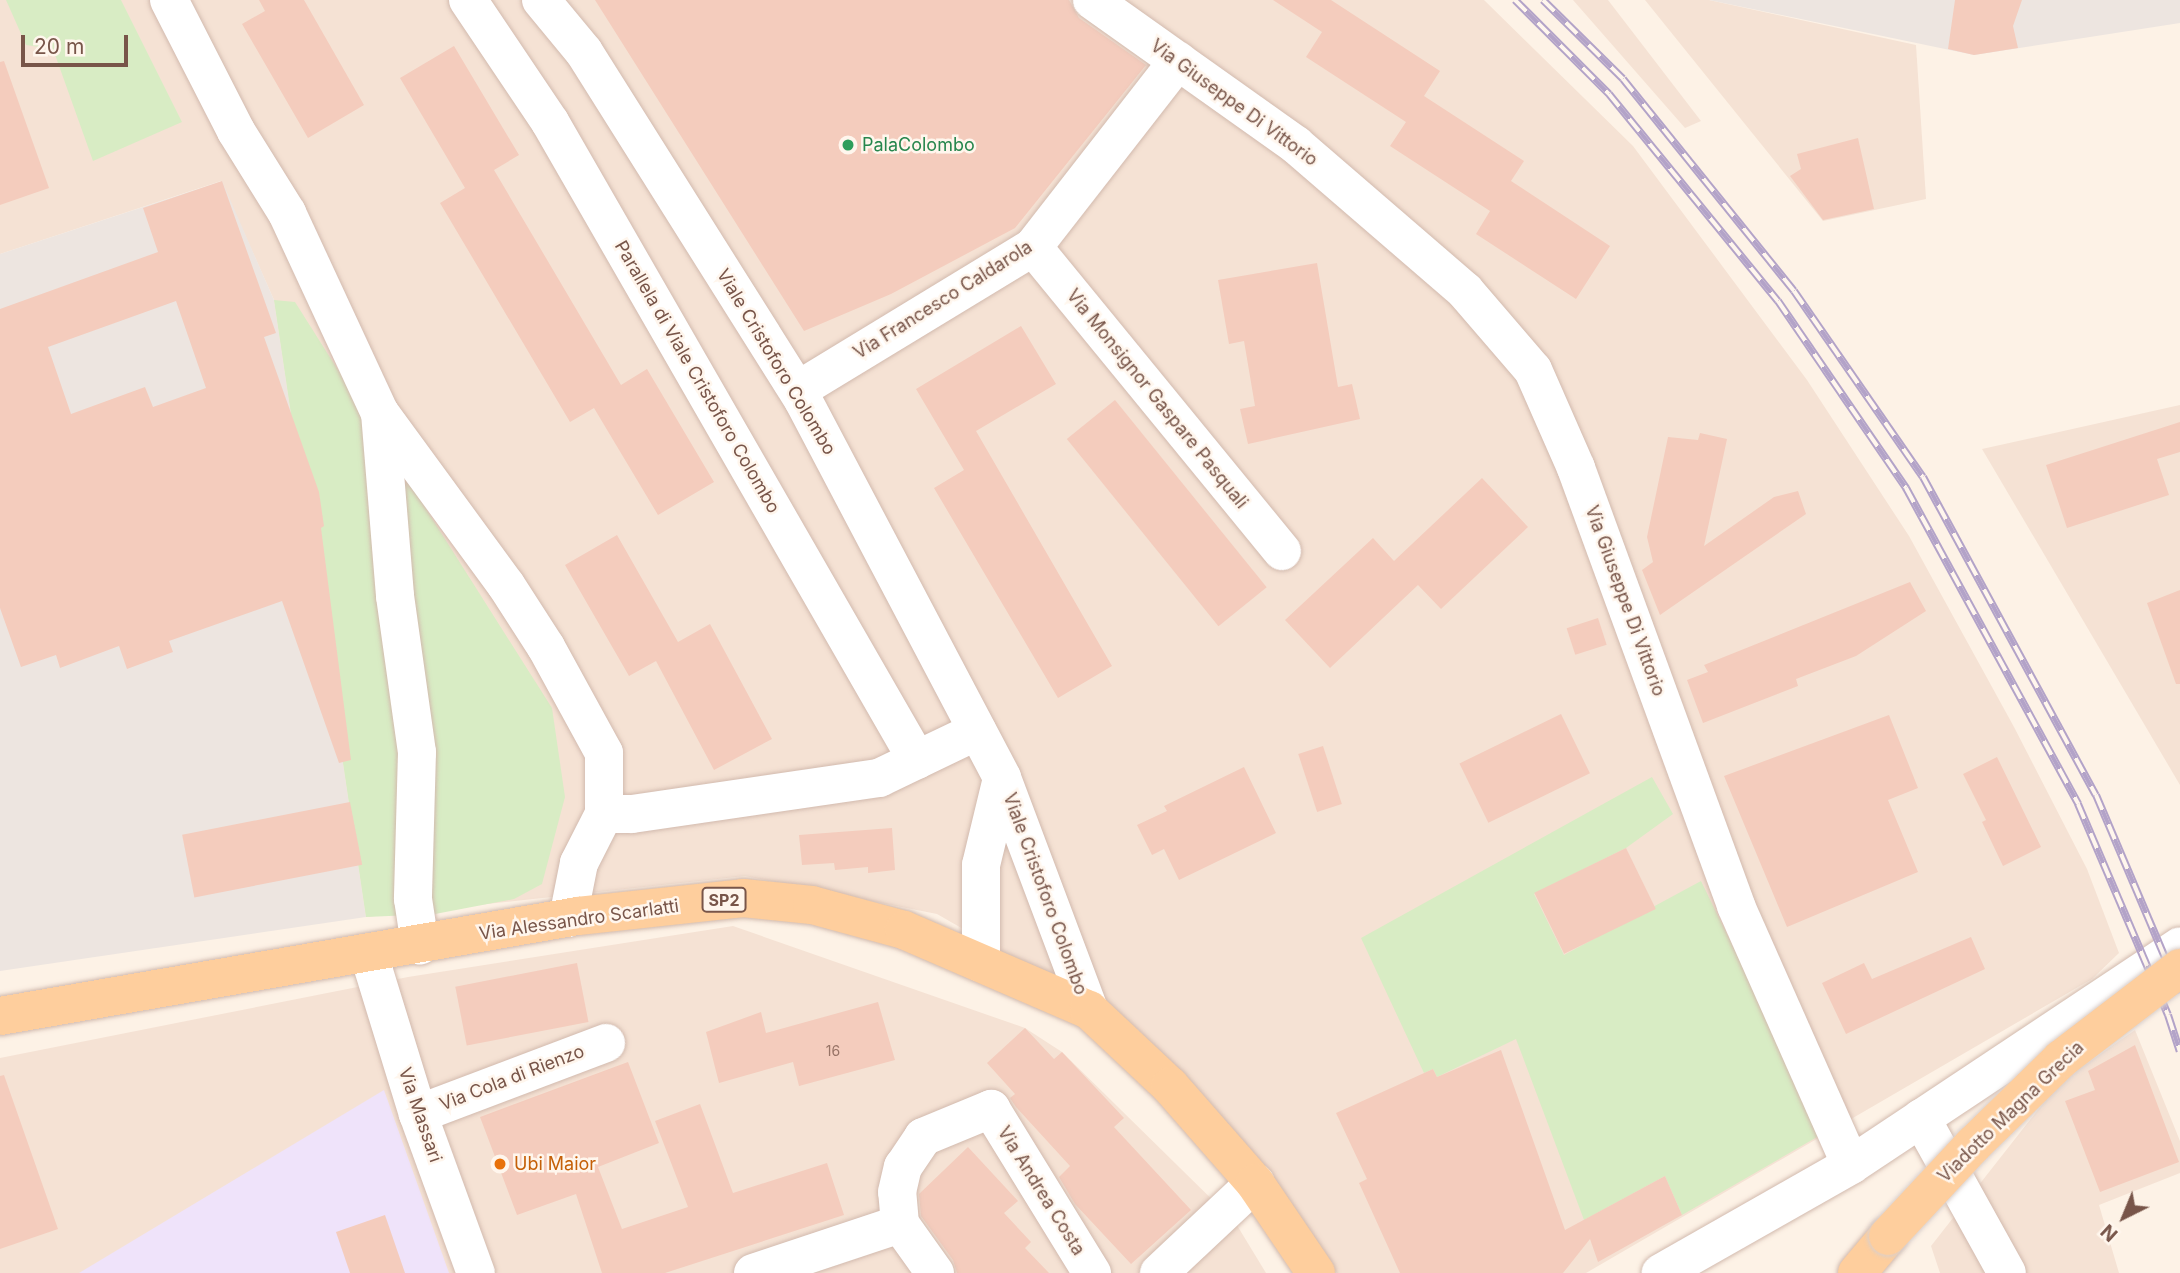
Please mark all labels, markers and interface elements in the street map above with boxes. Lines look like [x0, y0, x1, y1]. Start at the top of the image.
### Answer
scale bar [24, 21, 131, 65]
text: 20 m [34, 34, 84, 59]
street label: Via Giuseppe Di Vittorio [1146, 35, 1322, 171]
place label: PalaColombo [862, 134, 975, 156]
marker: PalaColombo [840, 137, 856, 153]
street label: Via Francesco Caldarola [850, 236, 1036, 364]
street label: Parallela di Viale Cristoforo Colombo [610, 237, 784, 517]
street label: Viale Cristoforo Colombo [712, 265, 840, 459]
street label: Via Monsignor Gaspare Pasquali [1062, 285, 1252, 513]
street label: Via Giuseppe Di Vittorio [1580, 503, 1670, 699]
street label: Viale Cristoforo Colombo [998, 790, 1092, 998]
road number: SP2 [701, 888, 747, 912]
street label: Via Alessandro Scarlatti [478, 895, 680, 945]
street label: Viadotto Magna Grecia [1934, 1037, 2088, 1187]
street label: Via Cola di Rienzo [437, 1040, 587, 1116]
house number: 16 [826, 1043, 840, 1059]
street label: Via Massari [394, 1065, 446, 1165]
street label: Via Andrea Costa [993, 1123, 1089, 1259]
place label: Ubi Maior [514, 1153, 596, 1175]
marker: Ubi Maior [492, 1156, 508, 1172]
north arrow [2089, 1182, 2159, 1252]
text: N [2096, 1219, 2122, 1246]

